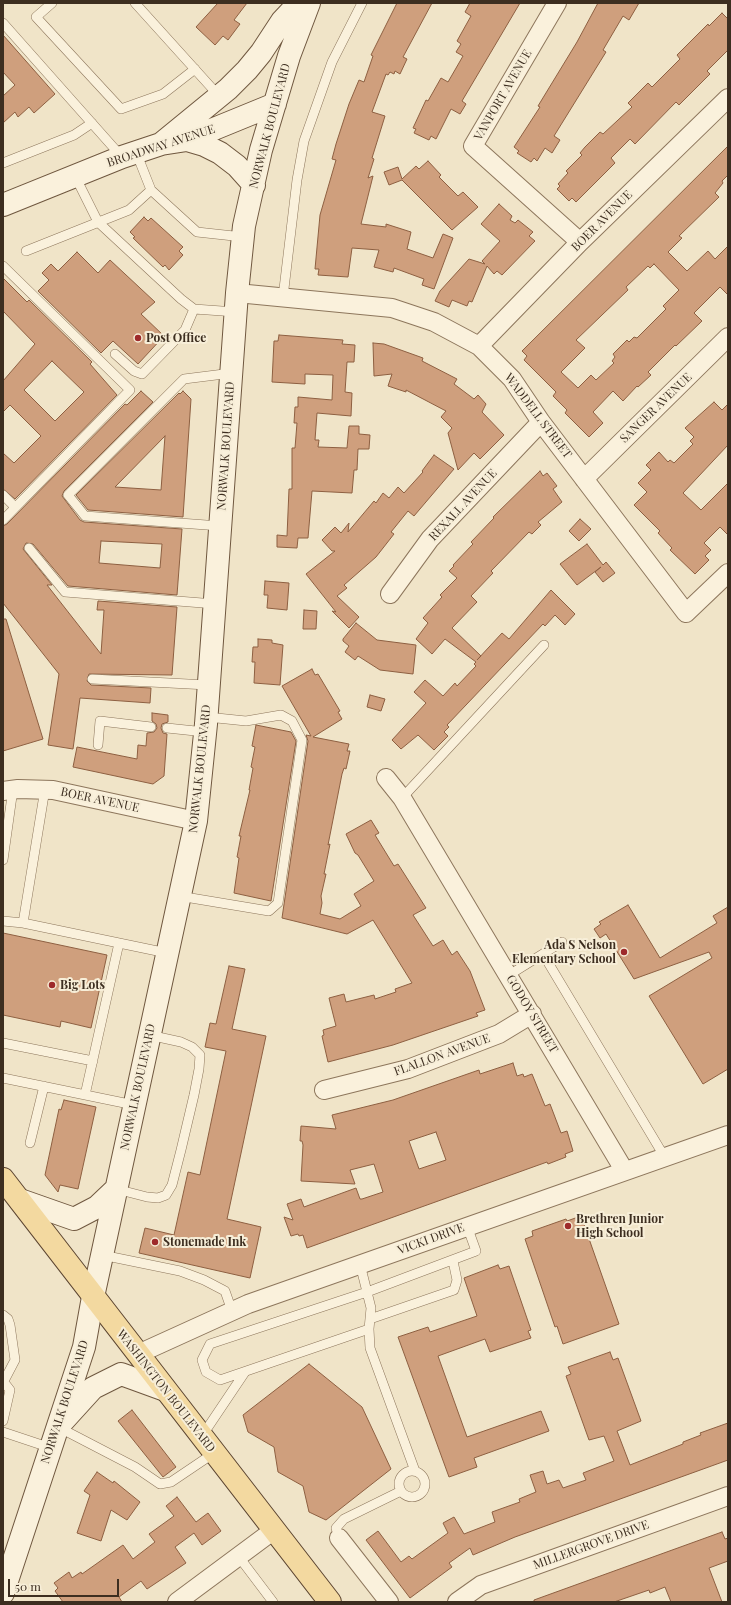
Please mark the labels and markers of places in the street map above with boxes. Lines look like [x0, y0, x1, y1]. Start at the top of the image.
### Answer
place label: Post Office [146, 331, 206, 345]
marker: Post Office [133, 333, 143, 343]
place label: Ada S Nelson Elementary School [512, 938, 616, 966]
marker: Ada S Nelson Elementary School [619, 947, 629, 957]
place label: Big Lots [60, 978, 105, 992]
marker: Big Lots [47, 980, 57, 990]
place label: Brethren Junior High School [576, 1212, 664, 1240]
marker: Brethren Junior High School [563, 1221, 573, 1231]
place label: Stonemade Ink [163, 1235, 246, 1249]
marker: Stonemade Ink [150, 1237, 160, 1247]

